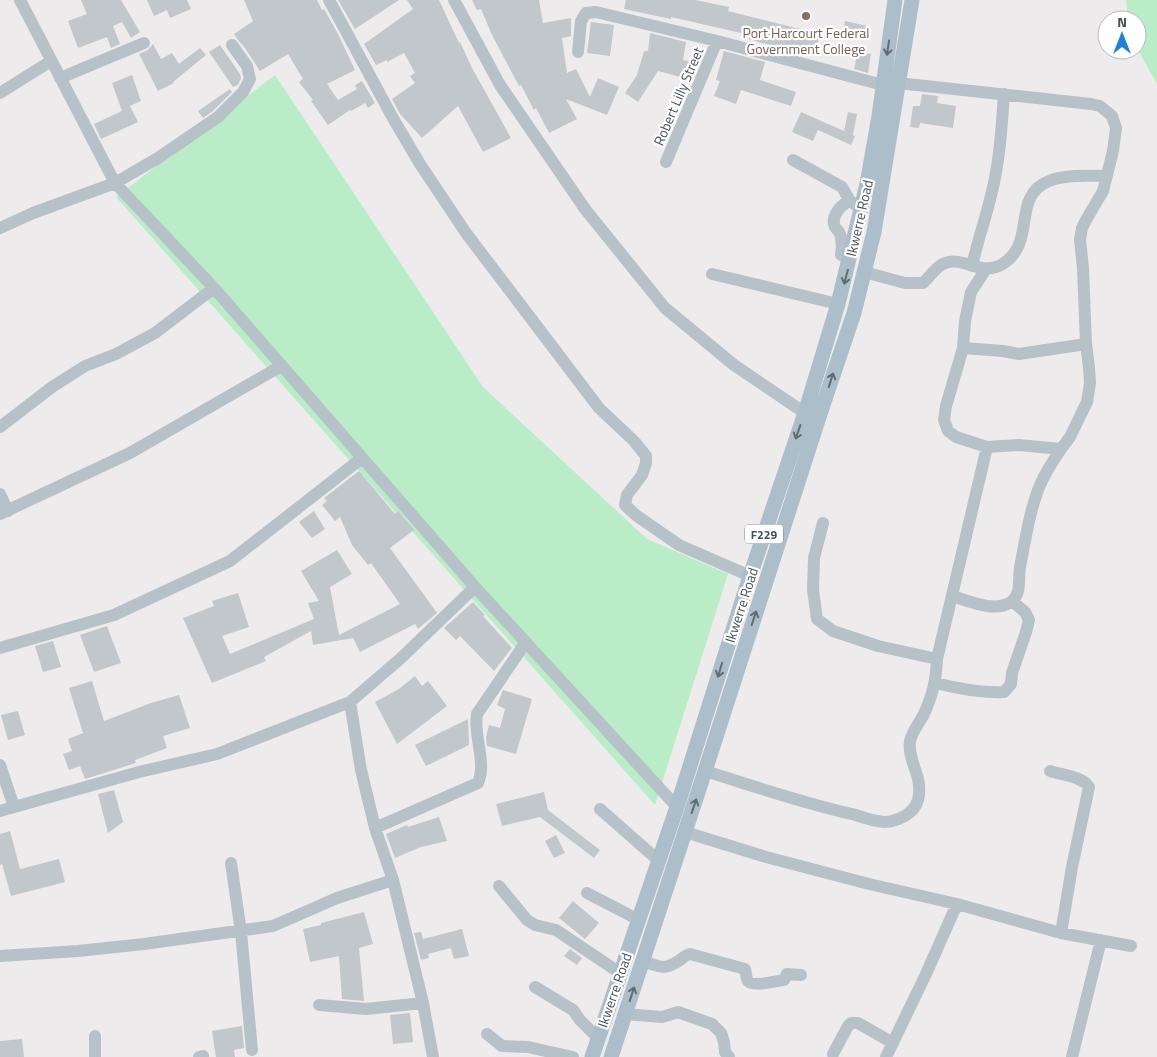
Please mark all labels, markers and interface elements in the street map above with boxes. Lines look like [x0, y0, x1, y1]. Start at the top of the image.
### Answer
marker: Port Harcourt Federal Government College [800, 10, 812, 22]
north arrow [1097, 10, 1147, 60]
text: N [1117, 11, 1127, 32]
place label: Port Harcourt Federal Government College [742, 22, 870, 59]
one-way arrow [883, 40, 893, 56]
street label: Robert Lilly Street [648, 43, 708, 149]
street label: Ikwerre Road [840, 178, 878, 258]
one-way arrow [841, 268, 850, 284]
one-way arrow [827, 373, 836, 389]
one-way arrow [793, 424, 802, 439]
road number: F229 [745, 524, 783, 544]
street label: Ikwerre Road [719, 565, 763, 645]
one-way arrow [749, 611, 759, 627]
one-way arrow [715, 661, 725, 677]
one-way arrow [689, 799, 699, 815]
street label: Ikwerre Road [591, 950, 637, 1030]
one-way arrow [628, 987, 637, 1002]

